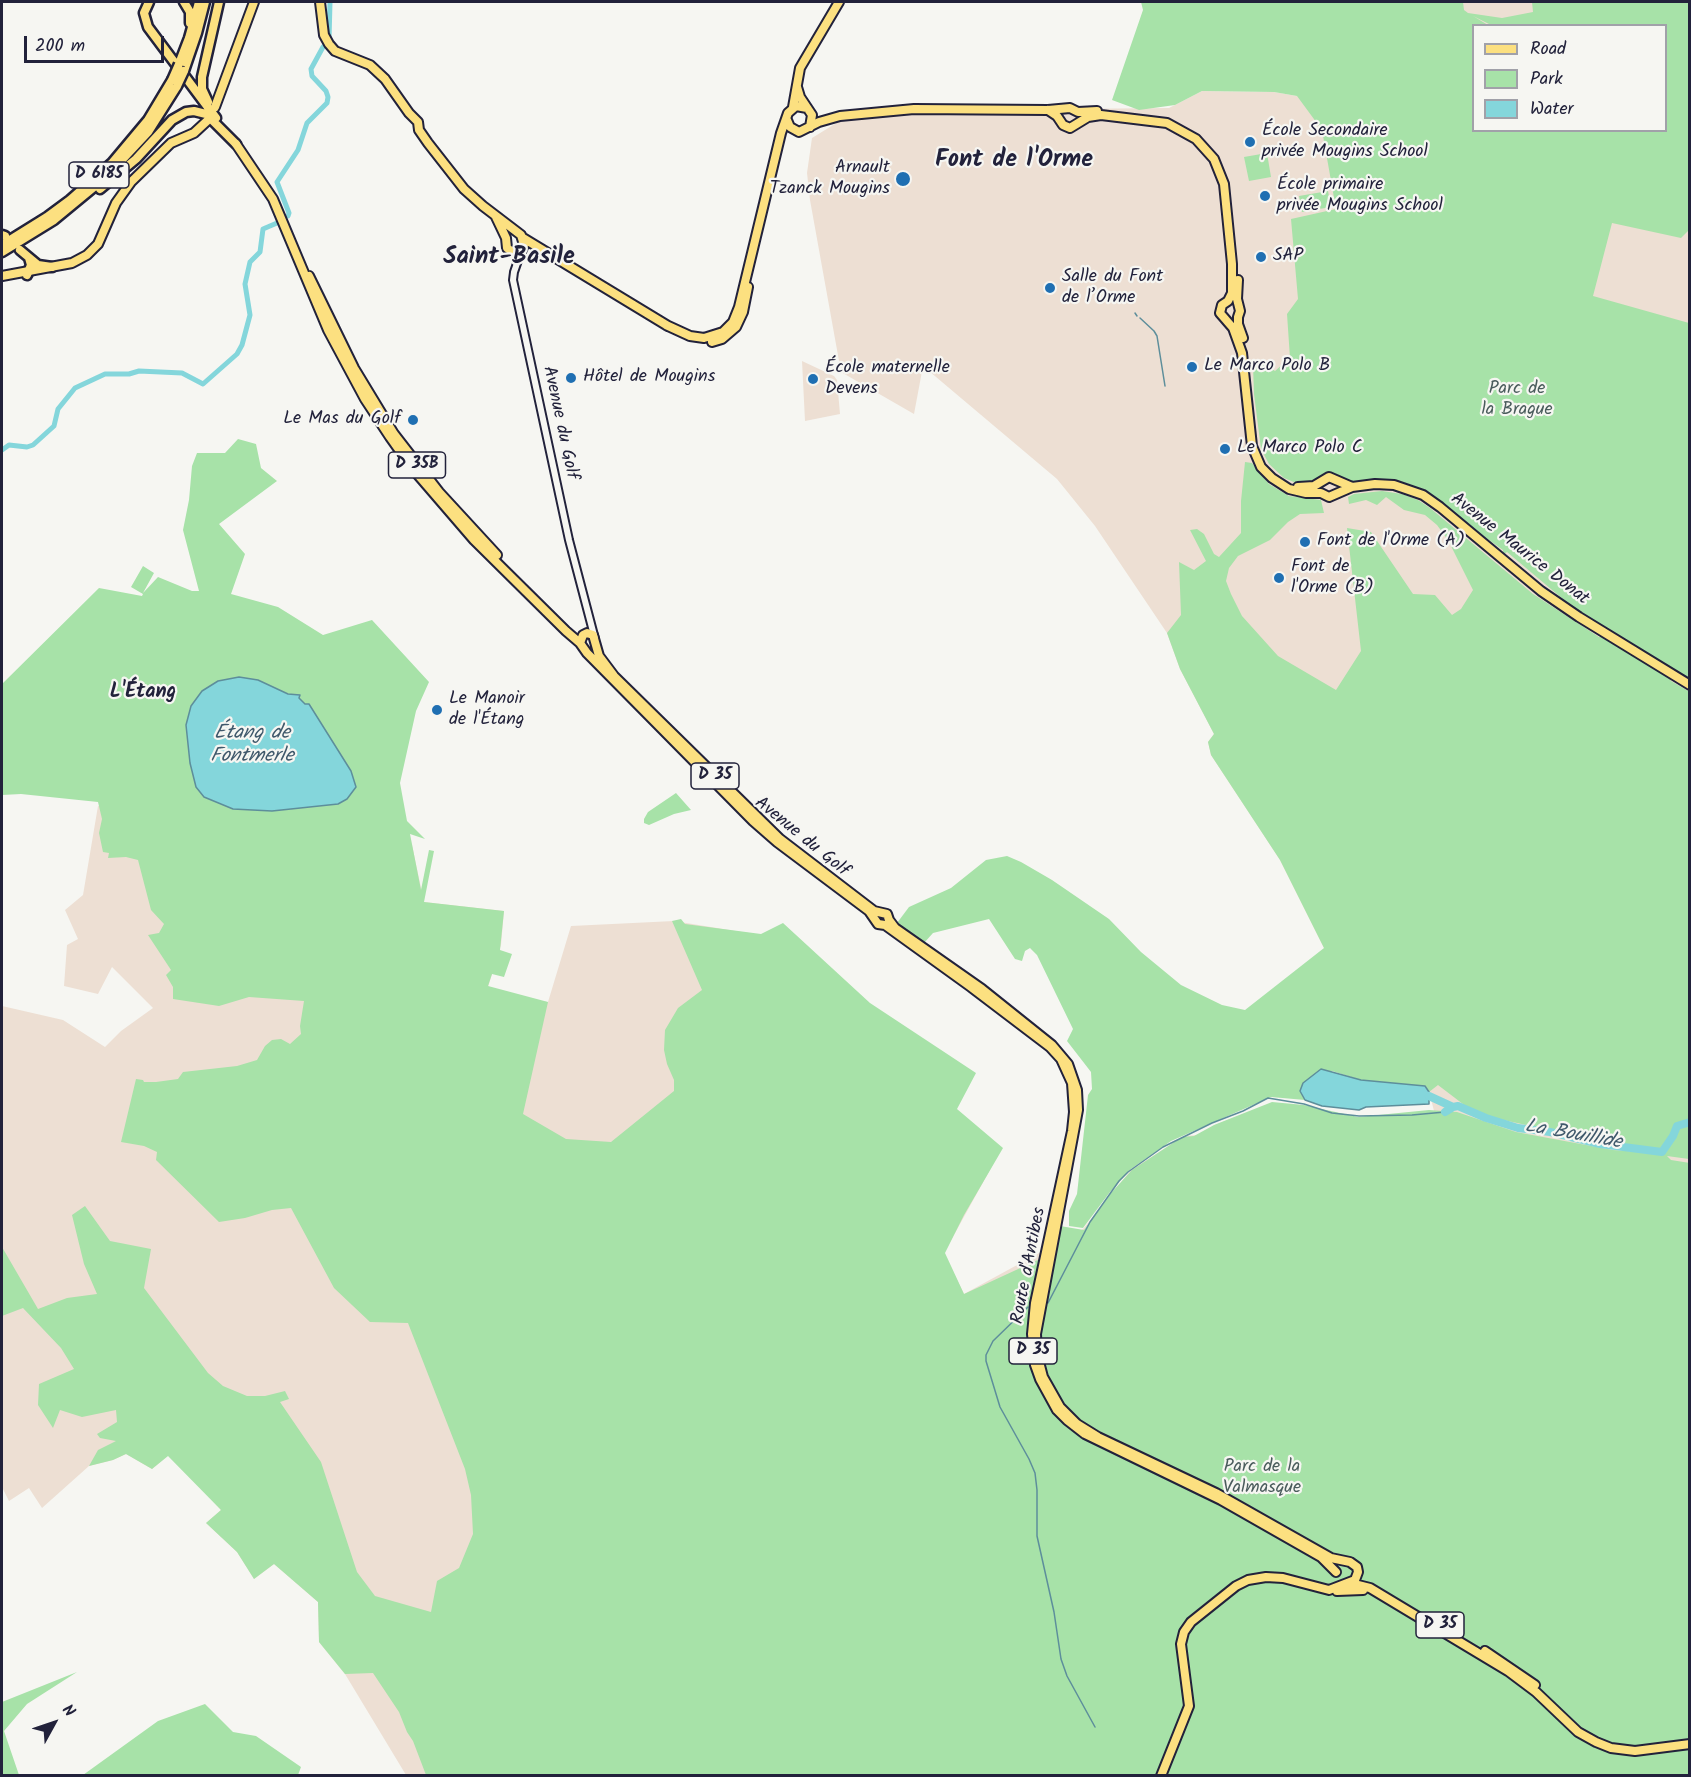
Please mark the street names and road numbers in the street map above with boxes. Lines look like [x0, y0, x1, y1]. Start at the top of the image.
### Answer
road number: D 6185 [69, 162, 129, 188]
street label: Avenue du Golf [536, 364, 582, 482]
road number: D 35B [388, 452, 446, 478]
street label: Avenue Maurice Donat [1445, 489, 1593, 611]
road number: D 35 [691, 763, 739, 789]
street label: Avenue du Golf [749, 793, 853, 883]
street label: Route d'Antibes [1008, 1206, 1052, 1326]
road number: D 35 [1009, 1338, 1057, 1364]
road number: D 35 [1416, 1612, 1464, 1638]

